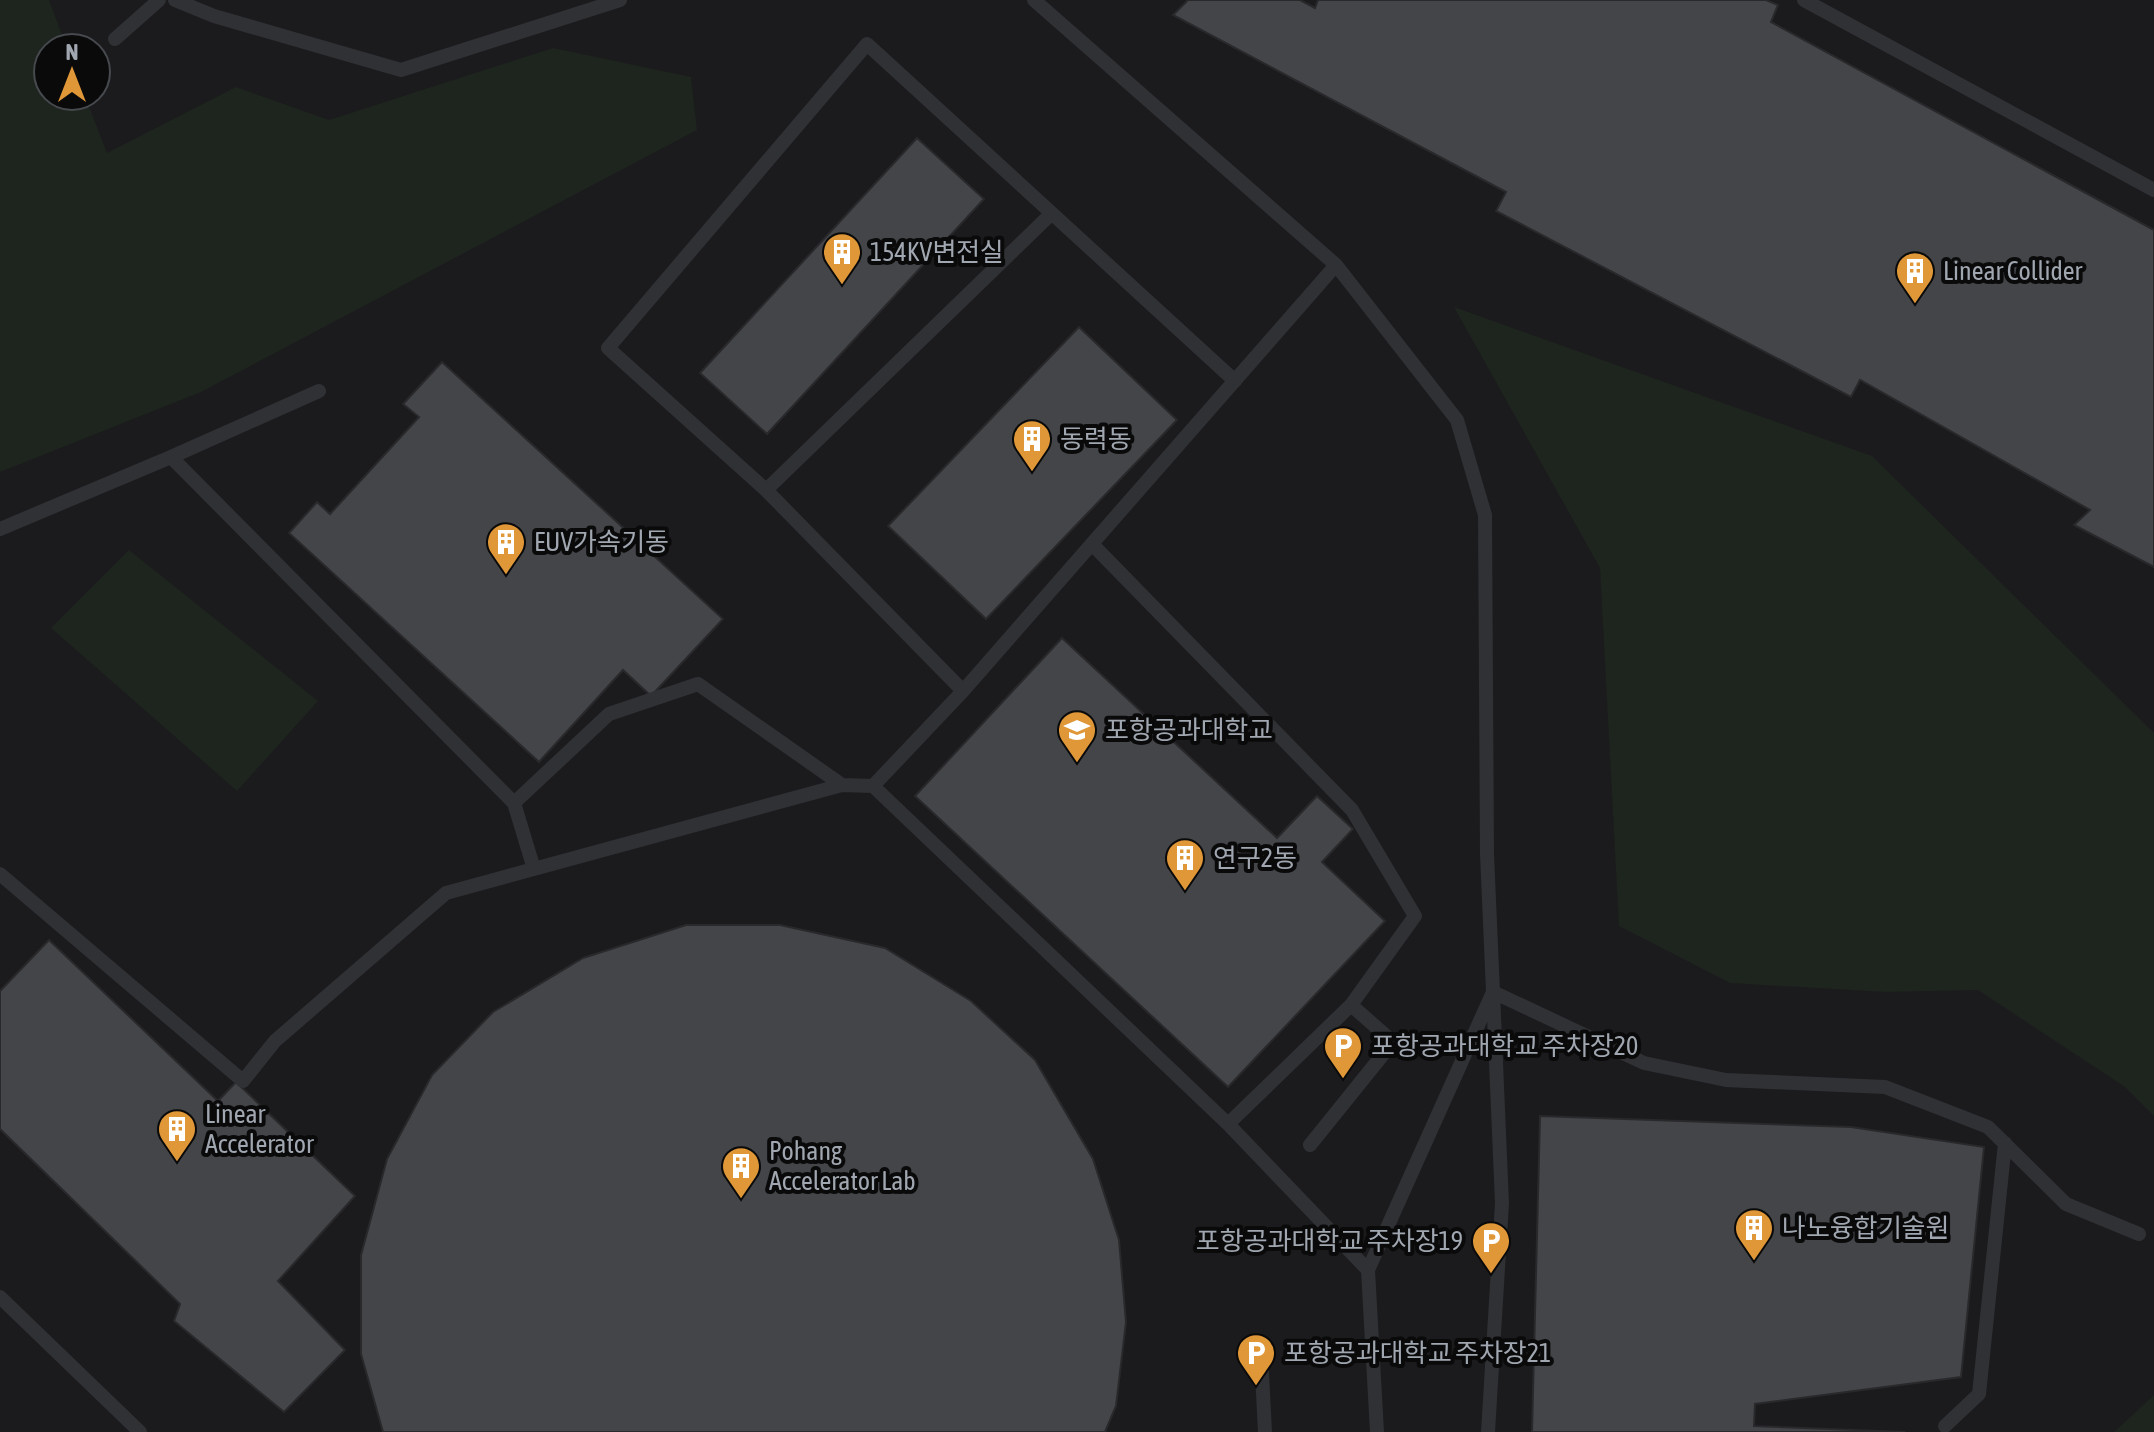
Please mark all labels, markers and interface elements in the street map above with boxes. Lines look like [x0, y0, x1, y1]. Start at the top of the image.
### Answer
north arrow [32, 32, 112, 112]
text: N [66, 39, 78, 65]
building icon: 154KV변전실 [821, 231, 863, 286]
place label: 154KV변전실 [870, 237, 1004, 267]
building icon: Linear Collider [1894, 250, 1936, 305]
place label: Linear Collider [1943, 256, 2083, 286]
building icon: 동력동 [1011, 418, 1053, 473]
place label: 동력동 [1060, 424, 1132, 454]
building icon: EUV가속기동 [485, 521, 527, 576]
place label: EUV가속기동 [534, 527, 669, 557]
school or university icon: 포항공과대학교 [1056, 709, 1098, 764]
place label: 포항공과대학교 [1105, 715, 1272, 745]
building icon: 연구2동 [1164, 837, 1206, 892]
place label: 연구2동 [1213, 843, 1297, 873]
parking icon: 포항공과대학교 주차장20 [1322, 1025, 1364, 1080]
place label: 포항공과대학교 주차장20 [1371, 1031, 1638, 1061]
place label: Linear Accelerator [205, 1099, 314, 1159]
building icon: Linear Accelerator [156, 1108, 198, 1163]
place label: Pohang Accelerator Lab [769, 1136, 916, 1196]
building icon: Pohang Accelerator Lab [720, 1145, 762, 1200]
building icon: 나노융합기술원 [1733, 1207, 1775, 1262]
place label: 나노융합기술원 [1782, 1213, 1949, 1243]
parking icon: 포항공과대학교 주차장19 [1470, 1220, 1512, 1275]
place label: 포항공과대학교 주차장19 [1196, 1226, 1463, 1256]
parking icon: 포항공과대학교 주차장21 [1235, 1332, 1277, 1387]
place label: 포항공과대학교 주차장21 [1284, 1338, 1551, 1368]

